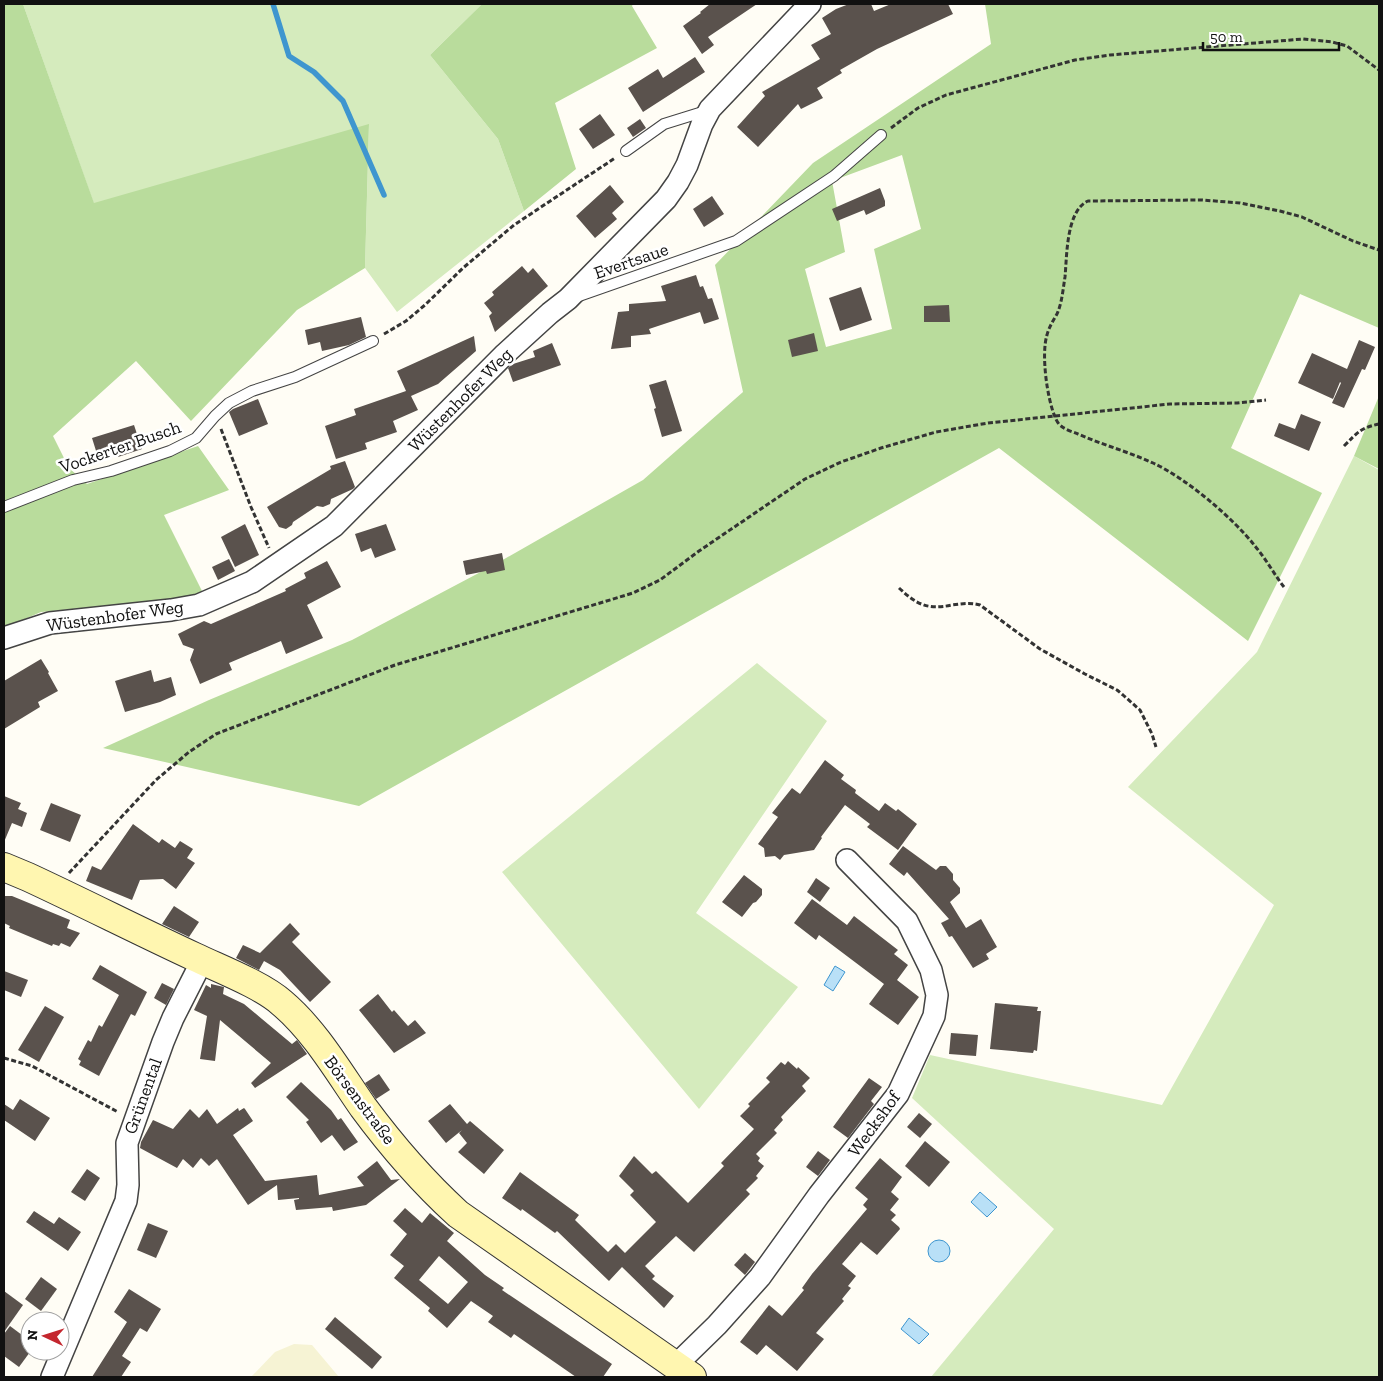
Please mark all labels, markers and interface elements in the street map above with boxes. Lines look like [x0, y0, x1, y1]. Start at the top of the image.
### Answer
scale bar [1203, 20, 1339, 52]
text: 50 m [1210, 28, 1243, 46]
street label: Evertsaue [591, 238, 671, 284]
street label: Wüstenhofer Weg [403, 343, 517, 457]
street label: Vockerter Busch [55, 416, 184, 478]
street label: Wüstenhofer Weg [45, 595, 185, 637]
street label: Börsenstraße [320, 1051, 400, 1149]
street label: Grünental [119, 1055, 167, 1137]
street label: Weckshof [843, 1086, 906, 1161]
north arrow [20, 1311, 70, 1361]
text: N [24, 1329, 41, 1341]

